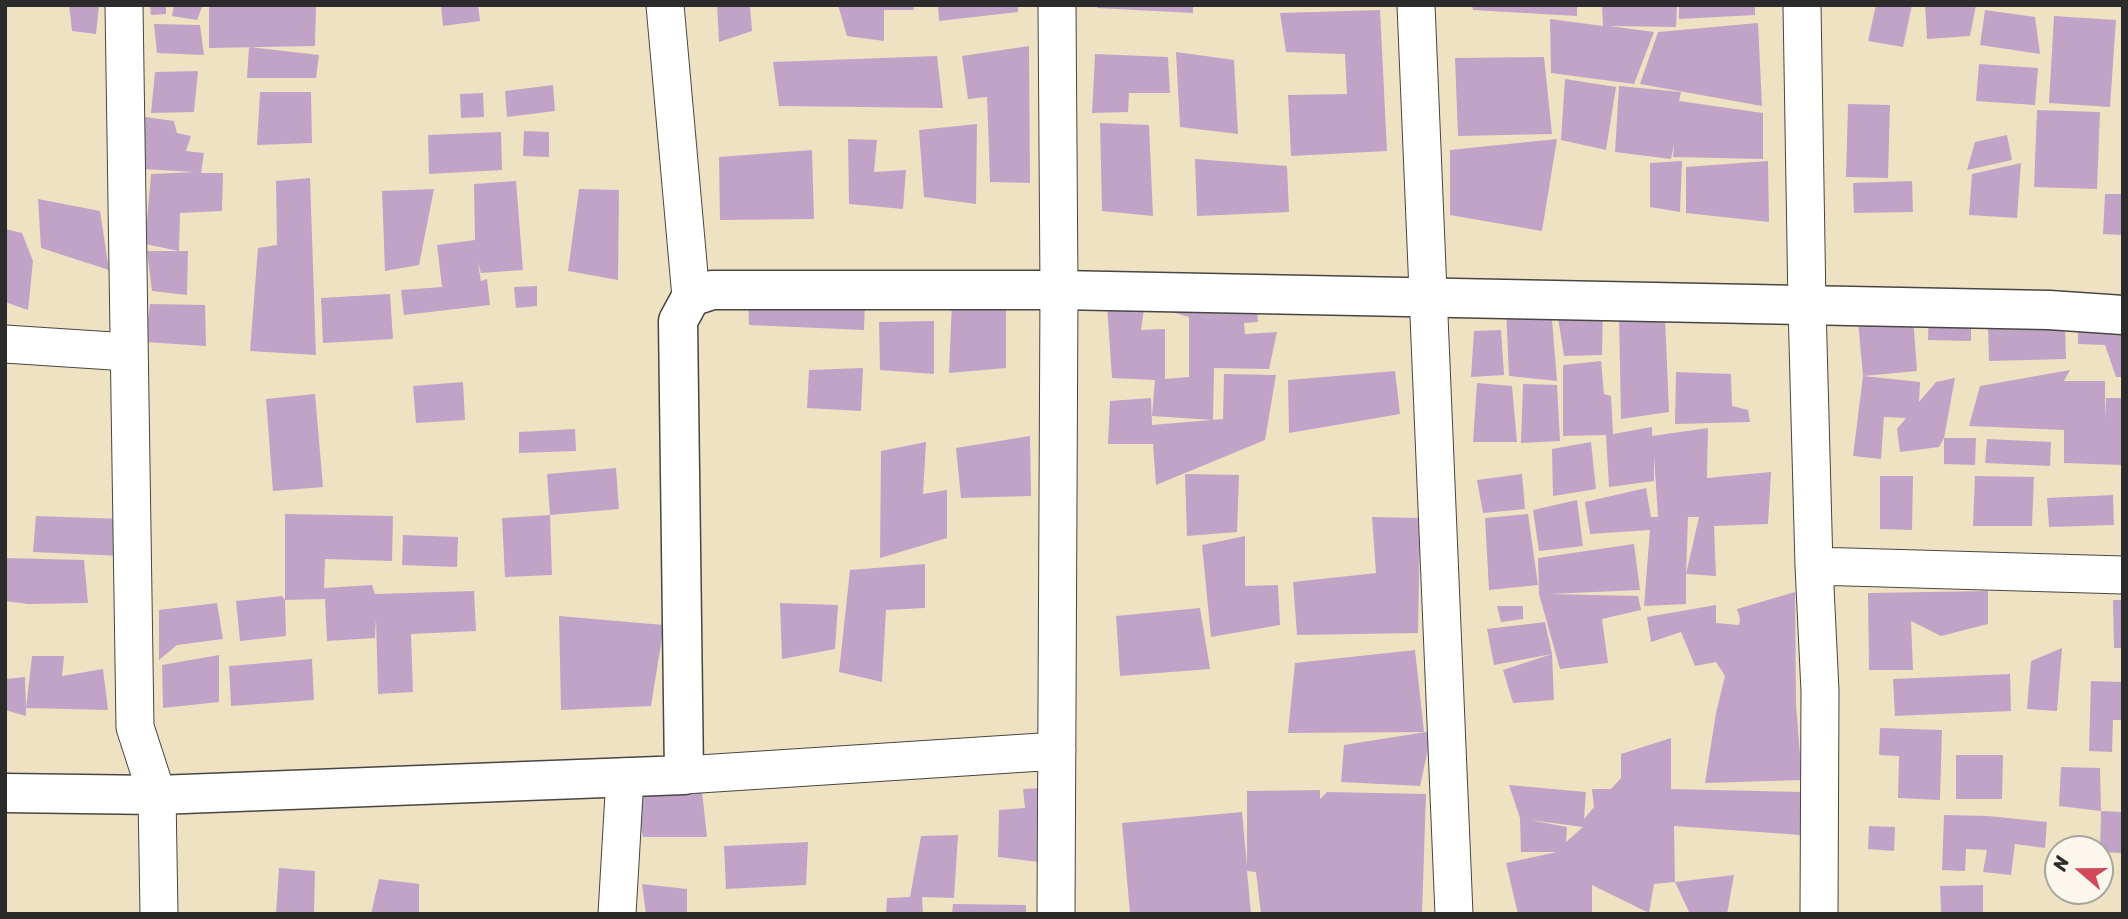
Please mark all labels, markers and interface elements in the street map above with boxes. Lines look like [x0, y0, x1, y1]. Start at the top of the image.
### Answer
north arrow [2044, 835, 2114, 905]
text: N [2043, 852, 2078, 875]

